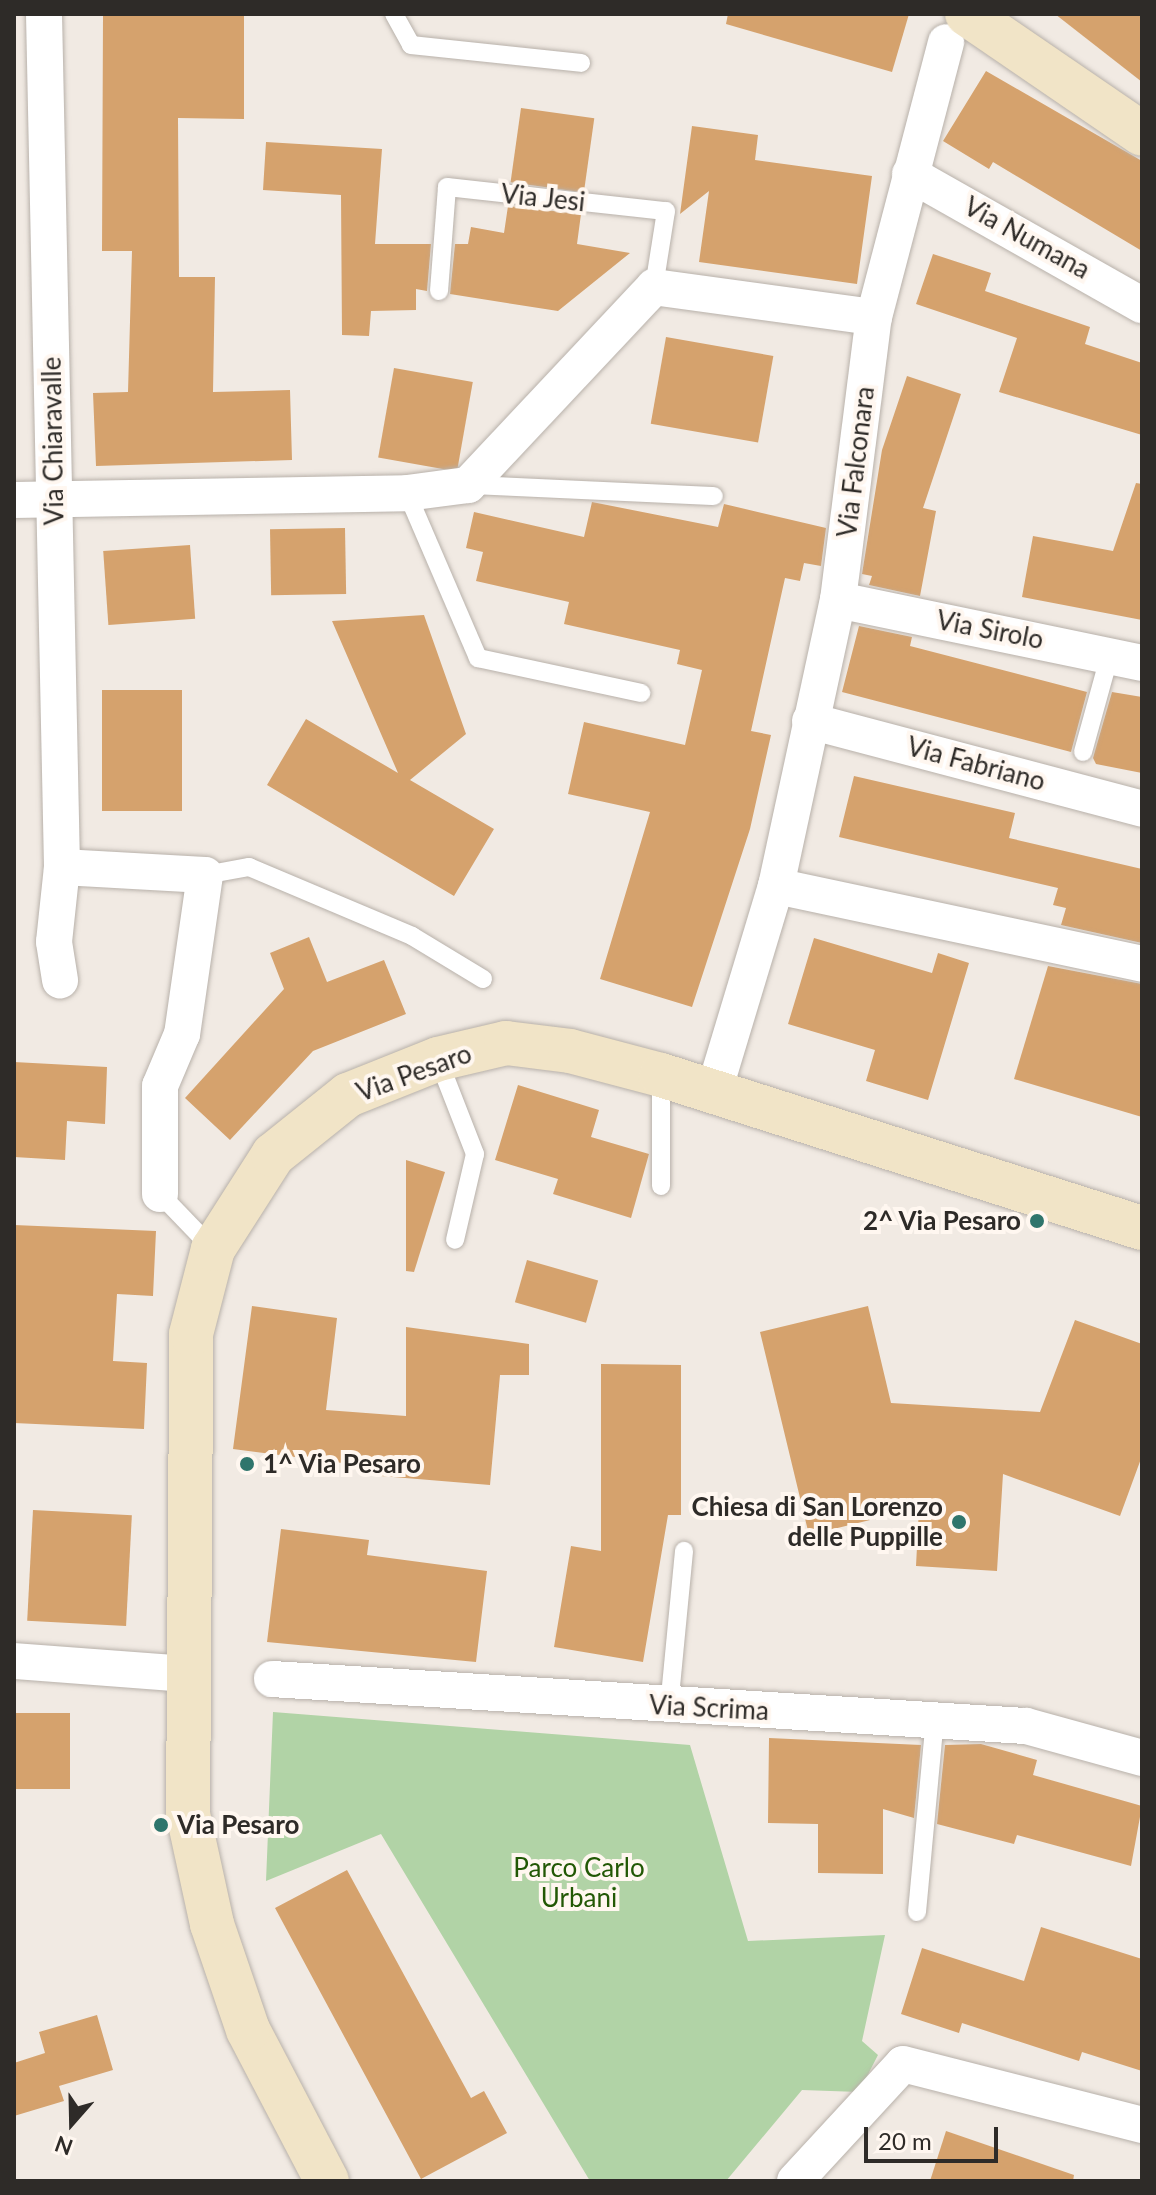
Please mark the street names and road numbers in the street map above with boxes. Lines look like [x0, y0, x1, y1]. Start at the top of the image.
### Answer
street label: Via Jesi [499, 178, 587, 218]
street label: Via Numana [959, 191, 1095, 285]
street label: Via Chiaravalle [36, 357, 70, 525]
street label: Via Falconara [831, 385, 881, 539]
street label: Via Sirolo [934, 604, 1046, 656]
street label: Via Fabriano [904, 731, 1048, 797]
street label: Via Pesaro [352, 1038, 476, 1108]
street label: Via Scrima [648, 1689, 770, 1727]

